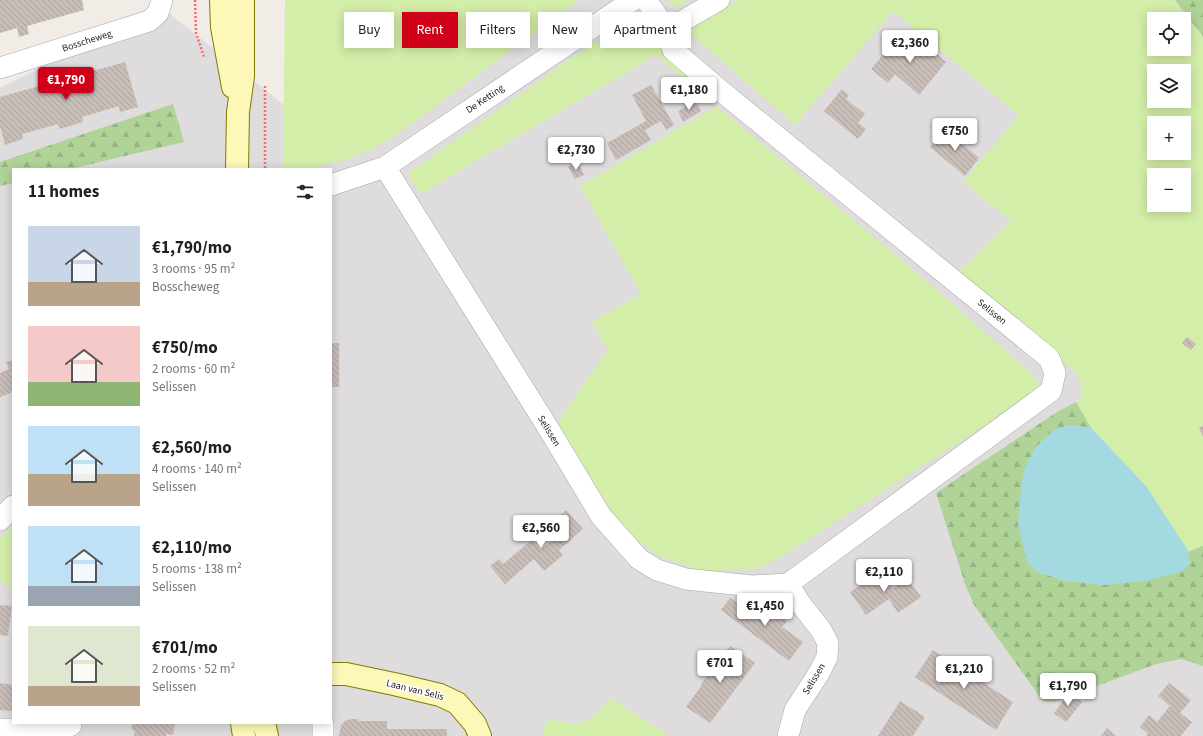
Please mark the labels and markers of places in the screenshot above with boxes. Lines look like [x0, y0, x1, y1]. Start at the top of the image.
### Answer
pin: €2,360 [877, 30, 943, 64]
pin: €1,790 [33, 67, 99, 101]
pin: €1,180 [656, 77, 722, 111]
pin: €750 [931, 118, 979, 152]
pin: €2,730 [543, 137, 609, 171]
pin: €2,560 [508, 515, 574, 549]
pin: €2,110 [851, 559, 917, 593]
pin: €1,450 [732, 593, 798, 627]
pin: €701 [696, 650, 744, 684]
pin: €1,210 [931, 656, 997, 690]
pin: €1,790 [1035, 673, 1101, 707]

